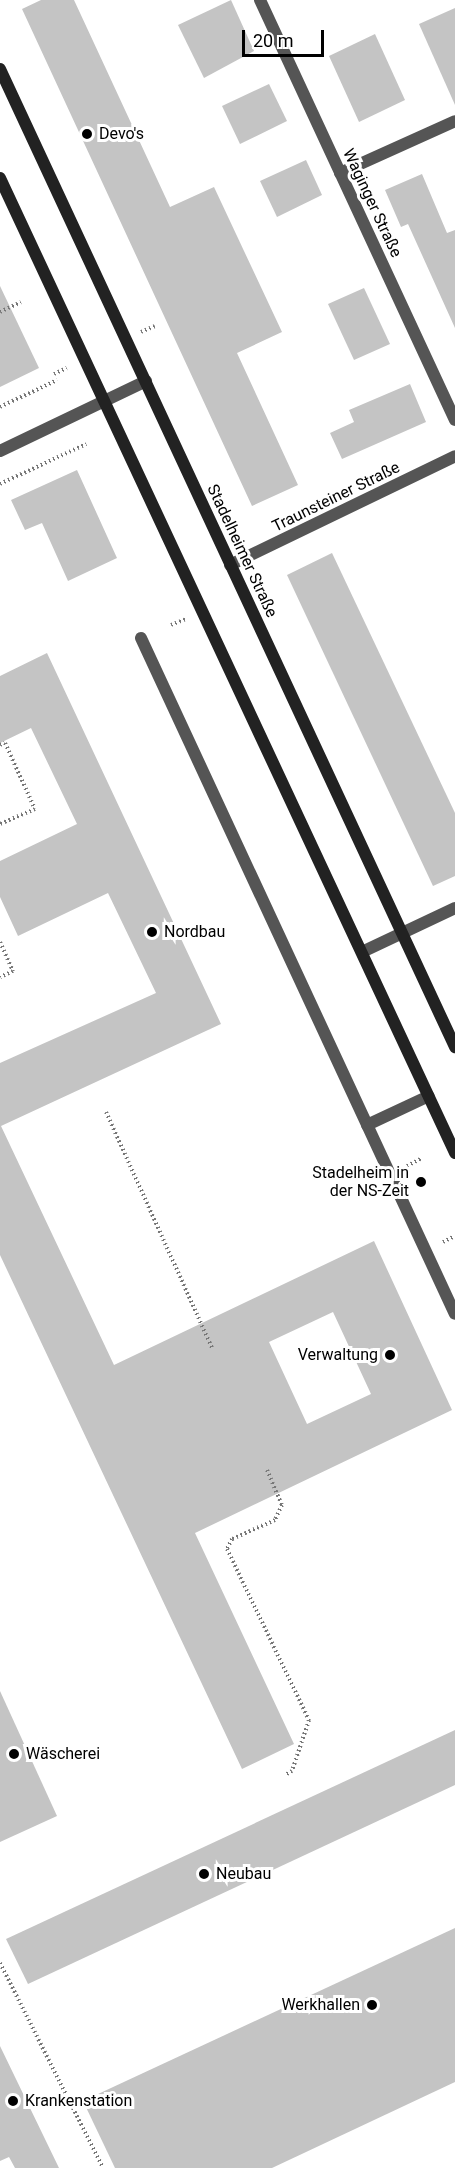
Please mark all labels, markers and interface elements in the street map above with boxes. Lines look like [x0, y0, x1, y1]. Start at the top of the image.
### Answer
scale bar [245, 18, 328, 56]
text: 20 m [253, 30, 293, 51]
place label: Devo's [99, 124, 144, 144]
marker: Devo's [80, 127, 94, 141]
street label: Waginger Straße [338, 146, 406, 260]
street label: Traunsteiner Straße [269, 458, 403, 536]
street label: Stadelheimer Straße [203, 481, 281, 621]
place label: Nordbau [164, 922, 225, 942]
marker: Nordbau [145, 925, 159, 939]
place label: Stadelheim in der NS-Zeit [312, 1163, 409, 1201]
marker: Stadelheim in der NS-Zeit [414, 1175, 428, 1189]
place label: Verwaltung [298, 1345, 378, 1365]
marker: Verwaltung [383, 1348, 397, 1362]
place label: Wäscherei [26, 1744, 100, 1764]
marker: Wäscherei [7, 1747, 21, 1761]
place label: Neubau [216, 1864, 271, 1884]
marker: Neubau [197, 1867, 211, 1881]
place label: Werkhallen [281, 1995, 360, 2015]
marker: Werkhallen [365, 1998, 379, 2012]
place label: Krankenstation [25, 2091, 132, 2111]
marker: Krankenstation [6, 2094, 20, 2108]

